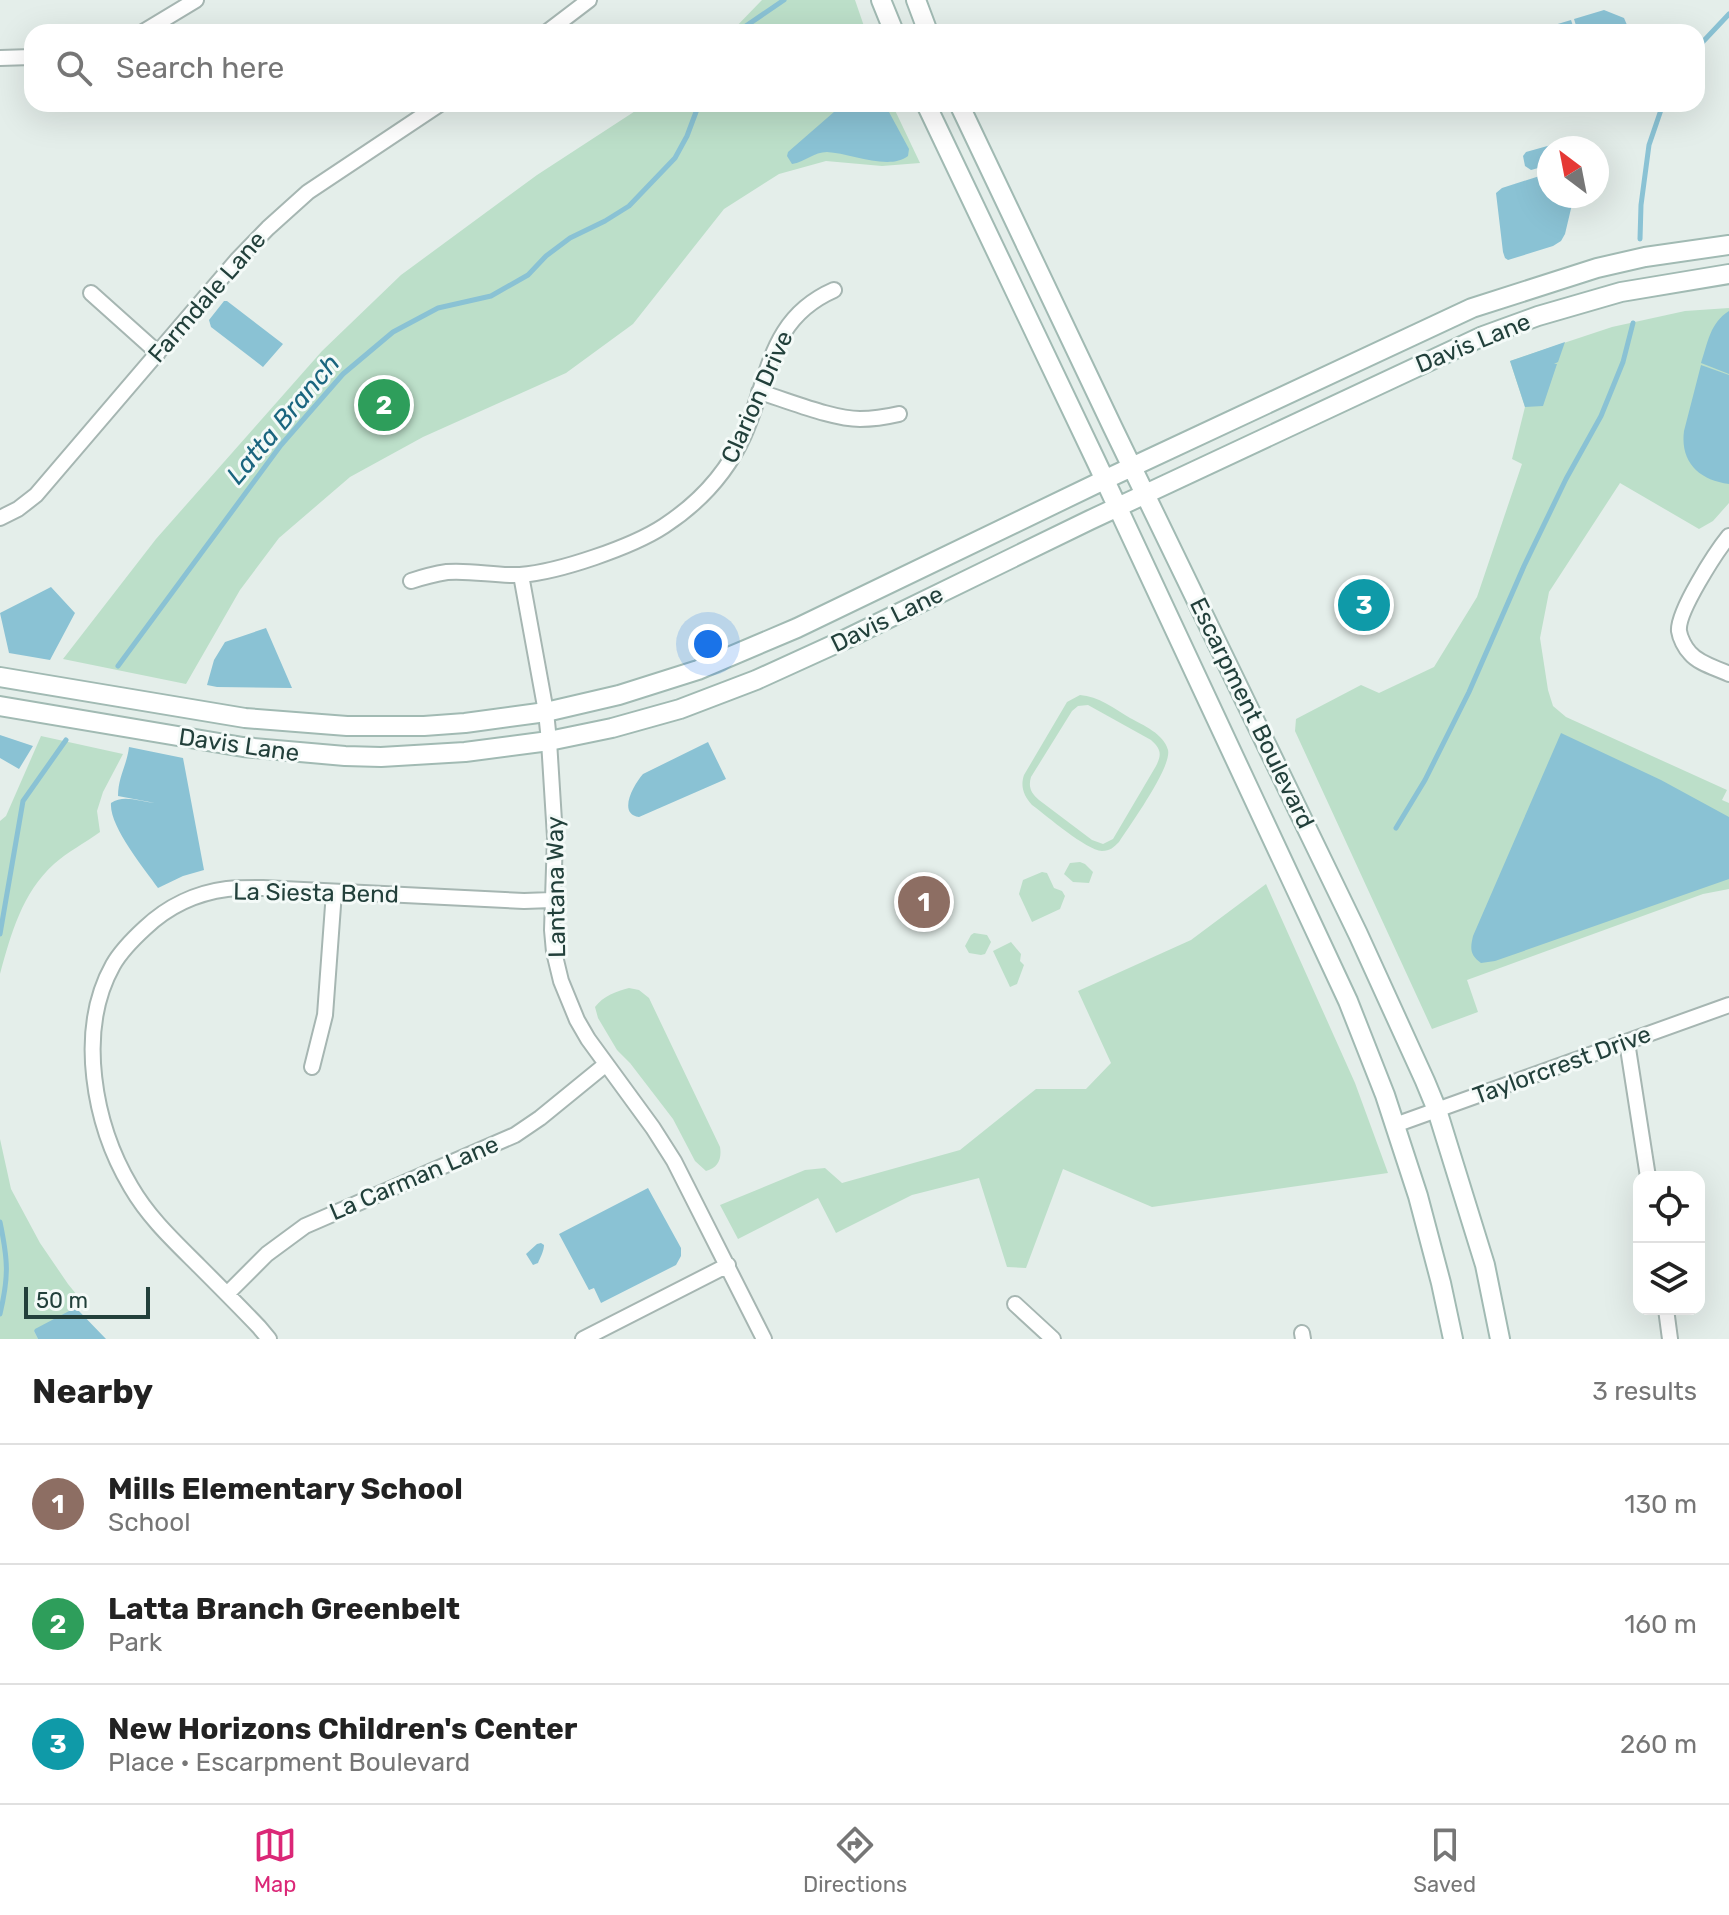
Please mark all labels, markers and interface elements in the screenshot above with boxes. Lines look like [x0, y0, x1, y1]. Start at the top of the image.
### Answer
search box [24, 24, 1705, 112]
icon: search [52, 46, 96, 90]
text: Search here [116, 50, 284, 86]
north arrow [1537, 136, 1609, 208]
street label: Farmdale Lane [142, 226, 272, 368]
street label: Davis Lane [1411, 307, 1535, 379]
street label: Clarion Drive [715, 326, 799, 468]
water label: Latta Branch [220, 348, 347, 491]
pin: 2 [358, 375, 410, 435]
pin: 3 [1338, 575, 1390, 635]
street label: Davis Lane [826, 580, 948, 658]
street label: Escarpment Boulevard [1184, 593, 1320, 833]
your location [688, 624, 728, 664]
street label: Davis Lane [177, 723, 301, 767]
street label: Lantana Way [541, 816, 571, 958]
pin: 1 [898, 872, 950, 932]
street label: La Siesta Bend [233, 878, 399, 908]
street label: Taylorcrest Drive [1469, 1020, 1655, 1110]
street label: La Carman Lane [325, 1130, 503, 1226]
map controls [1633, 1171, 1705, 1315]
button: locate [1633, 1171, 1705, 1243]
button: layers [1633, 1243, 1705, 1315]
scale bar [24, 1283, 150, 1319]
text: 50 m [36, 1287, 88, 1314]
text: Nearby [32, 1371, 153, 1412]
text: 3 results [1592, 1376, 1697, 1407]
text: Mills Elementary School [108, 1471, 463, 1507]
text: 1 [52, 1489, 64, 1520]
text: 130 m [1624, 1489, 1697, 1520]
text: School [108, 1507, 191, 1538]
text: Latta Branch Greenbelt [108, 1591, 460, 1627]
text: 2 [50, 1609, 66, 1640]
text: 160 m [1624, 1609, 1697, 1640]
text: Park [108, 1627, 162, 1658]
text: New Horizons Children's Center [108, 1711, 577, 1747]
text: 3 [49, 1729, 67, 1760]
text: 260 m [1620, 1729, 1697, 1760]
text: Place · Escarpment Boulevard [108, 1747, 470, 1778]
tab: Map [253, 1823, 297, 1898]
tab: Directions [803, 1823, 907, 1898]
tab: Saved [1413, 1823, 1476, 1898]

